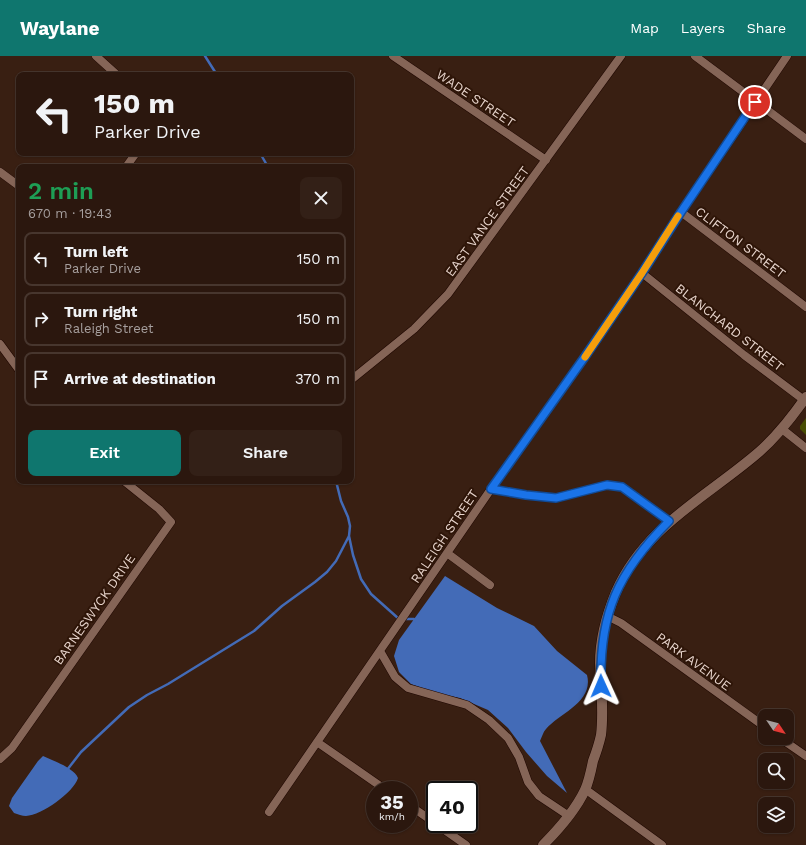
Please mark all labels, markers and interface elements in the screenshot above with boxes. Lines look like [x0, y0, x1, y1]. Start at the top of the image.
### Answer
text: Waylane [20, 17, 99, 40]
text: Map [630, 20, 659, 36]
text: Layers [681, 20, 725, 36]
text: Share [747, 20, 786, 36]
street label: WADE STREET [434, 67, 518, 130]
pin [738, 85, 772, 119]
text: 150 m [94, 87, 175, 120]
icon: left [28, 88, 80, 140]
icon: arrive [744, 91, 766, 113]
text: Parker Drive [94, 121, 201, 142]
street label: EAST VANCE STREET [442, 163, 532, 279]
text: 2 min [28, 177, 94, 205]
button: close [300, 177, 342, 219]
street label: CLIFTON STREET [693, 204, 789, 281]
text: 670 m · 19:43 [28, 206, 112, 221]
text: Turn left [64, 243, 128, 261]
icon: left [30, 248, 52, 270]
text: 150 m [297, 250, 340, 268]
text: Parker Drive [64, 261, 141, 276]
street label: BLANCHARD STREET [673, 281, 787, 374]
text: Turn right [64, 303, 137, 321]
icon: right [30, 308, 52, 330]
text: 150 m [297, 310, 340, 328]
text: Raleigh Street [64, 321, 153, 336]
icon: arrive [30, 368, 52, 390]
text: Arrive at destination [64, 370, 216, 388]
text: 370 m [295, 370, 340, 388]
button: Exit [28, 430, 181, 476]
button: Share [189, 430, 342, 476]
street label: RALEIGH STREET [408, 487, 481, 586]
street label: BARNESWYCK DRIVE [51, 551, 138, 668]
street label: PARK AVENUE [654, 629, 734, 693]
position arrow [580, 665, 622, 707]
north arrow [758, 709, 794, 745]
map controls [758, 709, 794, 833]
button: search [758, 753, 794, 789]
speed limit sign: 40 [426, 781, 478, 833]
text: 35 [380, 790, 404, 814]
button: layers [758, 797, 794, 833]
text: km/h [379, 811, 405, 822]

